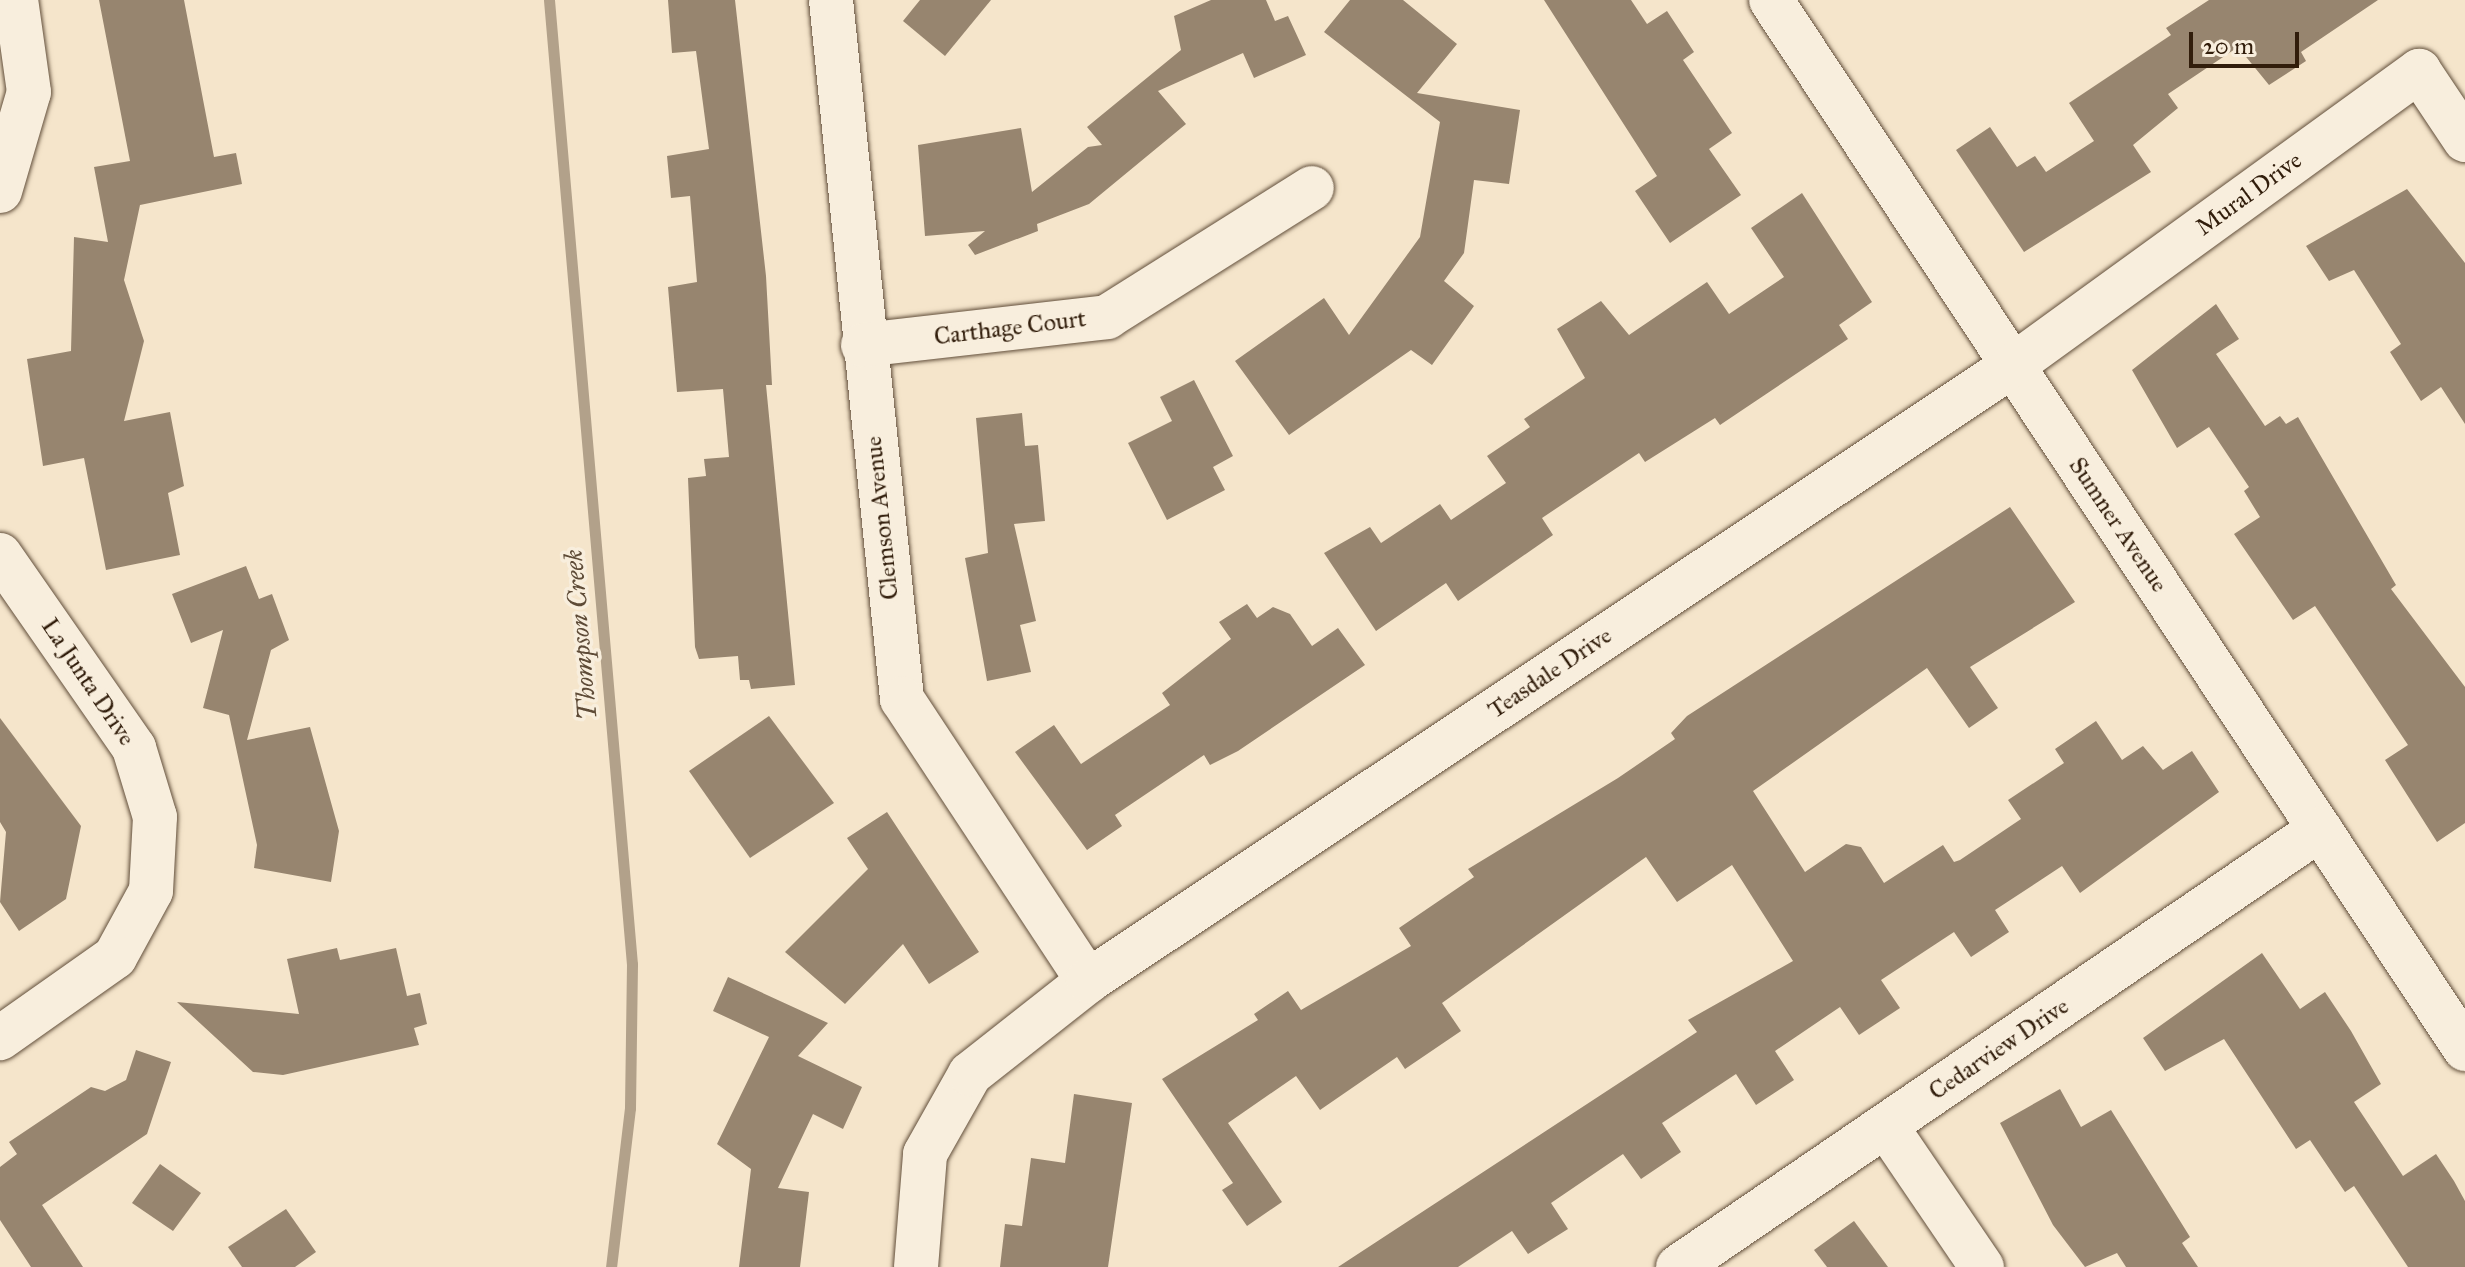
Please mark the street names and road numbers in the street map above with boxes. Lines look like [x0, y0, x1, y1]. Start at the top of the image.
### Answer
street label: Mural Drive [2191, 146, 2307, 242]
street label: Carthage Court [932, 304, 1088, 352]
street label: Clemson Avenue [859, 435, 905, 601]
street label: Sumner Avenue [2062, 452, 2174, 598]
street label: La Junta Drive [35, 613, 141, 751]
street label: Teasdale Drive [1483, 621, 1617, 725]
street label: Cedarview Drive [1924, 992, 2074, 1106]

